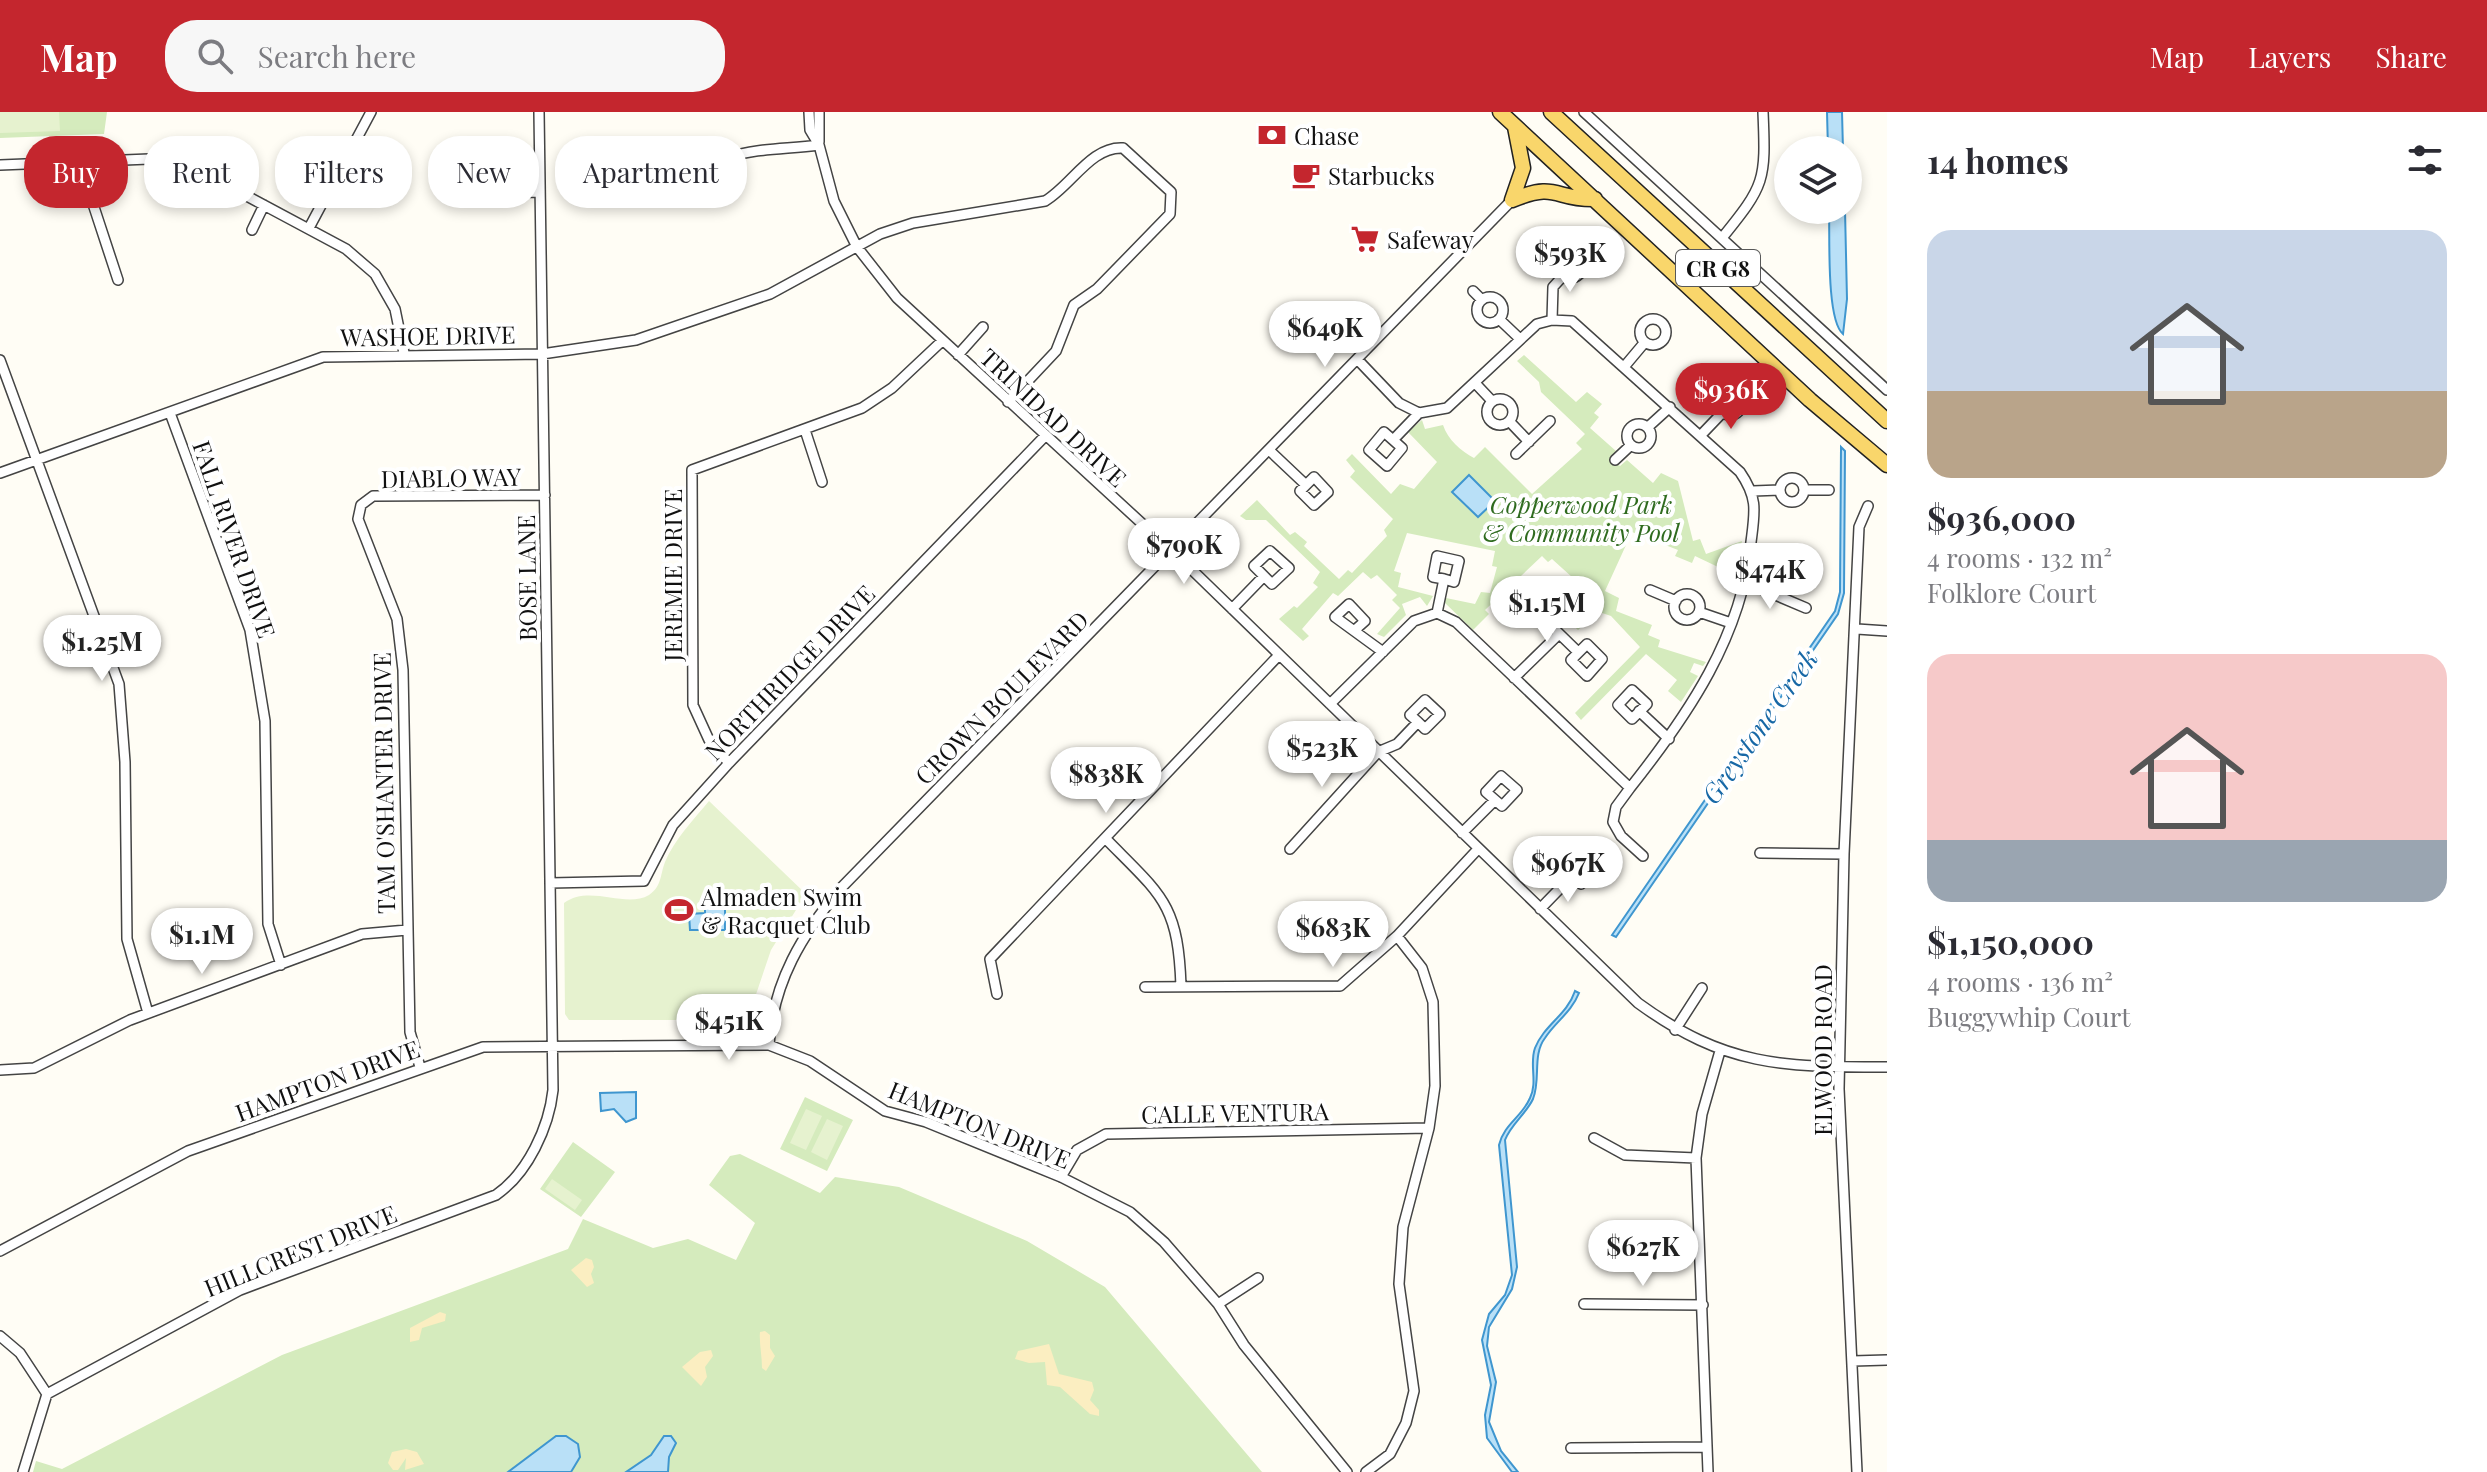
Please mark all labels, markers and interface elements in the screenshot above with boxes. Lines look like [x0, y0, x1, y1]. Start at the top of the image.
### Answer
search box [165, 20, 725, 92]
text: Map [40, 31, 117, 82]
icon: search [193, 34, 237, 78]
text: Search here [257, 36, 416, 76]
text: Map [2150, 38, 2204, 75]
text: Layers [2248, 38, 2331, 75]
text: Share [2375, 38, 2447, 75]
place label: Chase [1294, 119, 1359, 151]
bank icon: Chase [1257, 120, 1287, 150]
chip: Buy [24, 136, 128, 208]
chip: Rent [144, 136, 259, 208]
chip: Filters [275, 136, 412, 208]
chip: New [428, 136, 539, 208]
chip: Apartment [555, 136, 747, 208]
map controls [1774, 136, 1862, 224]
button: layers [1774, 136, 1862, 224]
text: 14 homes [1927, 137, 2069, 183]
icon: filters [2403, 138, 2447, 182]
place label: Starbucks [1328, 159, 1435, 191]
cafe icon: Starbucks [1291, 160, 1321, 190]
place label: Safeway [1387, 223, 1474, 255]
supermarket icon: Safeway [1350, 224, 1380, 254]
pin: $593K [1514, 226, 1626, 294]
text: $593K [1534, 234, 1606, 269]
road number: CR G8 [1676, 250, 1760, 286]
icon: home [2115, 282, 2259, 426]
pin: $649K [1269, 301, 1381, 369]
text: $649K [1287, 309, 1363, 344]
street label: WASHOE DRIVE [339, 317, 516, 353]
street label: TRINIDAD DRIVE [974, 341, 1134, 493]
pin: $936K [1675, 363, 1787, 431]
text: $936K [1693, 371, 1769, 406]
street label: FALL RIVER DRIVE [186, 436, 284, 642]
street label: DIABLO WAY [381, 460, 522, 494]
park label: Copperwood Park & Community Pool [1483, 488, 1681, 548]
street label: JEREMIE DRIVE [656, 489, 688, 662]
text: $936,000 [1927, 494, 2076, 540]
street label: BOSE LANE [509, 514, 543, 642]
pin: $790K [1128, 518, 1240, 586]
text: $790K [1146, 526, 1222, 561]
text: 4 rooms · 132 m² [1927, 540, 2112, 575]
pin: $474K [1714, 543, 1826, 611]
text: $474K [1734, 551, 1806, 586]
text: Folklore Court [1927, 575, 2096, 610]
pin: $1.15M [1482, 576, 1612, 644]
street label: NORTHRIDGE DRIVE [697, 577, 881, 767]
text: $1.15M [1508, 584, 1586, 619]
street label: CROWN BOULEVARD [907, 603, 1095, 791]
pin: $1.25M [37, 615, 167, 683]
text: $1.25M [61, 623, 143, 658]
water label: Greystone Creek [1693, 642, 1825, 810]
street label: TAM O'SHANTER DRIVE [365, 652, 401, 914]
icon: home [2115, 706, 2259, 850]
pin: $523K [1266, 721, 1378, 789]
text: $523K [1286, 729, 1358, 764]
pin: $838K [1050, 747, 1162, 815]
text: $838K [1068, 755, 1144, 790]
pin: $967K [1512, 836, 1624, 904]
text: $967K [1531, 844, 1605, 879]
place label: Almaden Swim & Racquet Club [700, 880, 871, 940]
sports icon: Almaden Swim & Racquet Club [664, 895, 694, 925]
pin: $683K [1277, 901, 1389, 969]
pin: $1.1M [146, 908, 258, 976]
text: $683K [1295, 909, 1371, 944]
text: $1.1M [169, 916, 235, 951]
text: $1,150,000 [1927, 918, 2094, 964]
street label: ELWOOD ROAD [1806, 964, 1838, 1136]
text: 4 rooms · 136 m² [1927, 964, 2113, 999]
pin: $451K [673, 994, 785, 1062]
text: Buggywhip Court [1927, 999, 2130, 1034]
text: $451K [694, 1002, 764, 1037]
street label: HAMPTON DRIVE [231, 1032, 423, 1128]
street label: HAMPTON DRIVE [884, 1073, 1076, 1175]
street label: CALLE VENTURA [1141, 1094, 1330, 1130]
street label: HILLCREST DRIVE [199, 1197, 401, 1303]
pin: $627K [1587, 1220, 1699, 1288]
text: $627K [1606, 1228, 1680, 1263]

